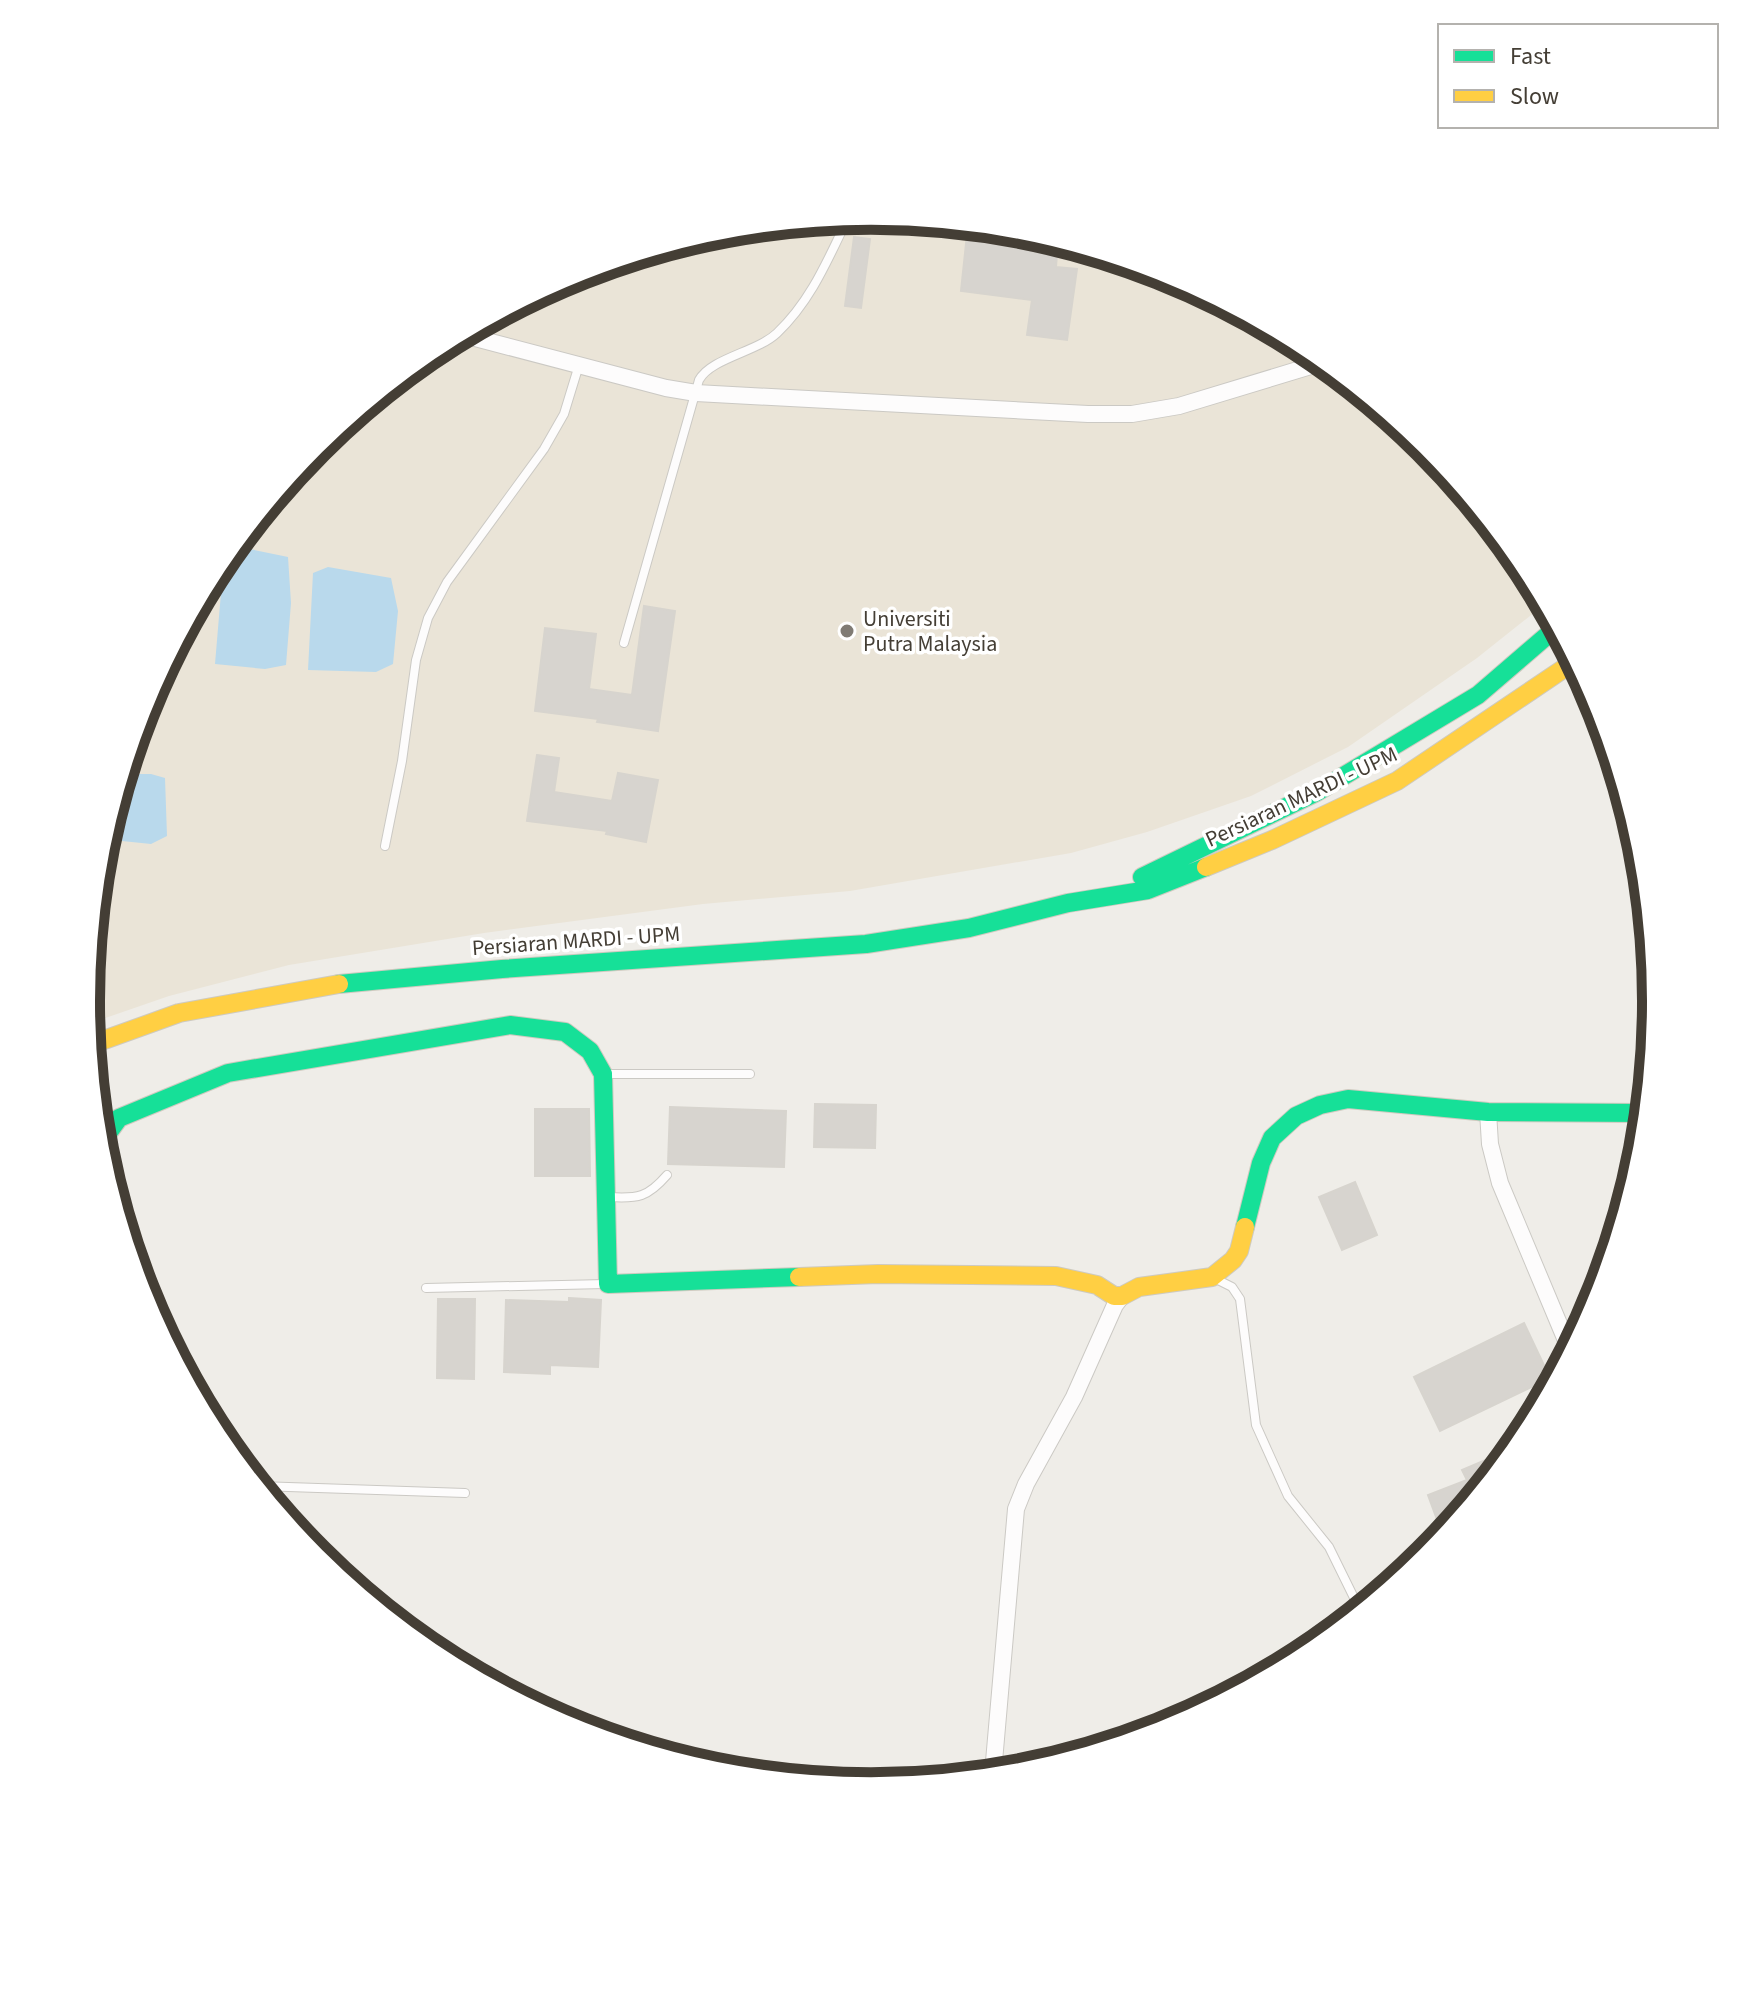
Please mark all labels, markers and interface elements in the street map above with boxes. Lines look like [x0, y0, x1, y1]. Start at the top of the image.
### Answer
legend [1438, 24, 1718, 128]
text: Fast [1510, 39, 1551, 74]
text: Slow [1510, 79, 1559, 114]
place label: Universiti Putra Malaysia [863, 603, 997, 660]
marker: Universiti Putra Malaysia [838, 622, 856, 640]
street label: Persiaran MARDI - UPM [1200, 738, 1403, 856]
street label: Persiaran MARDI - UPM [471, 918, 681, 964]

